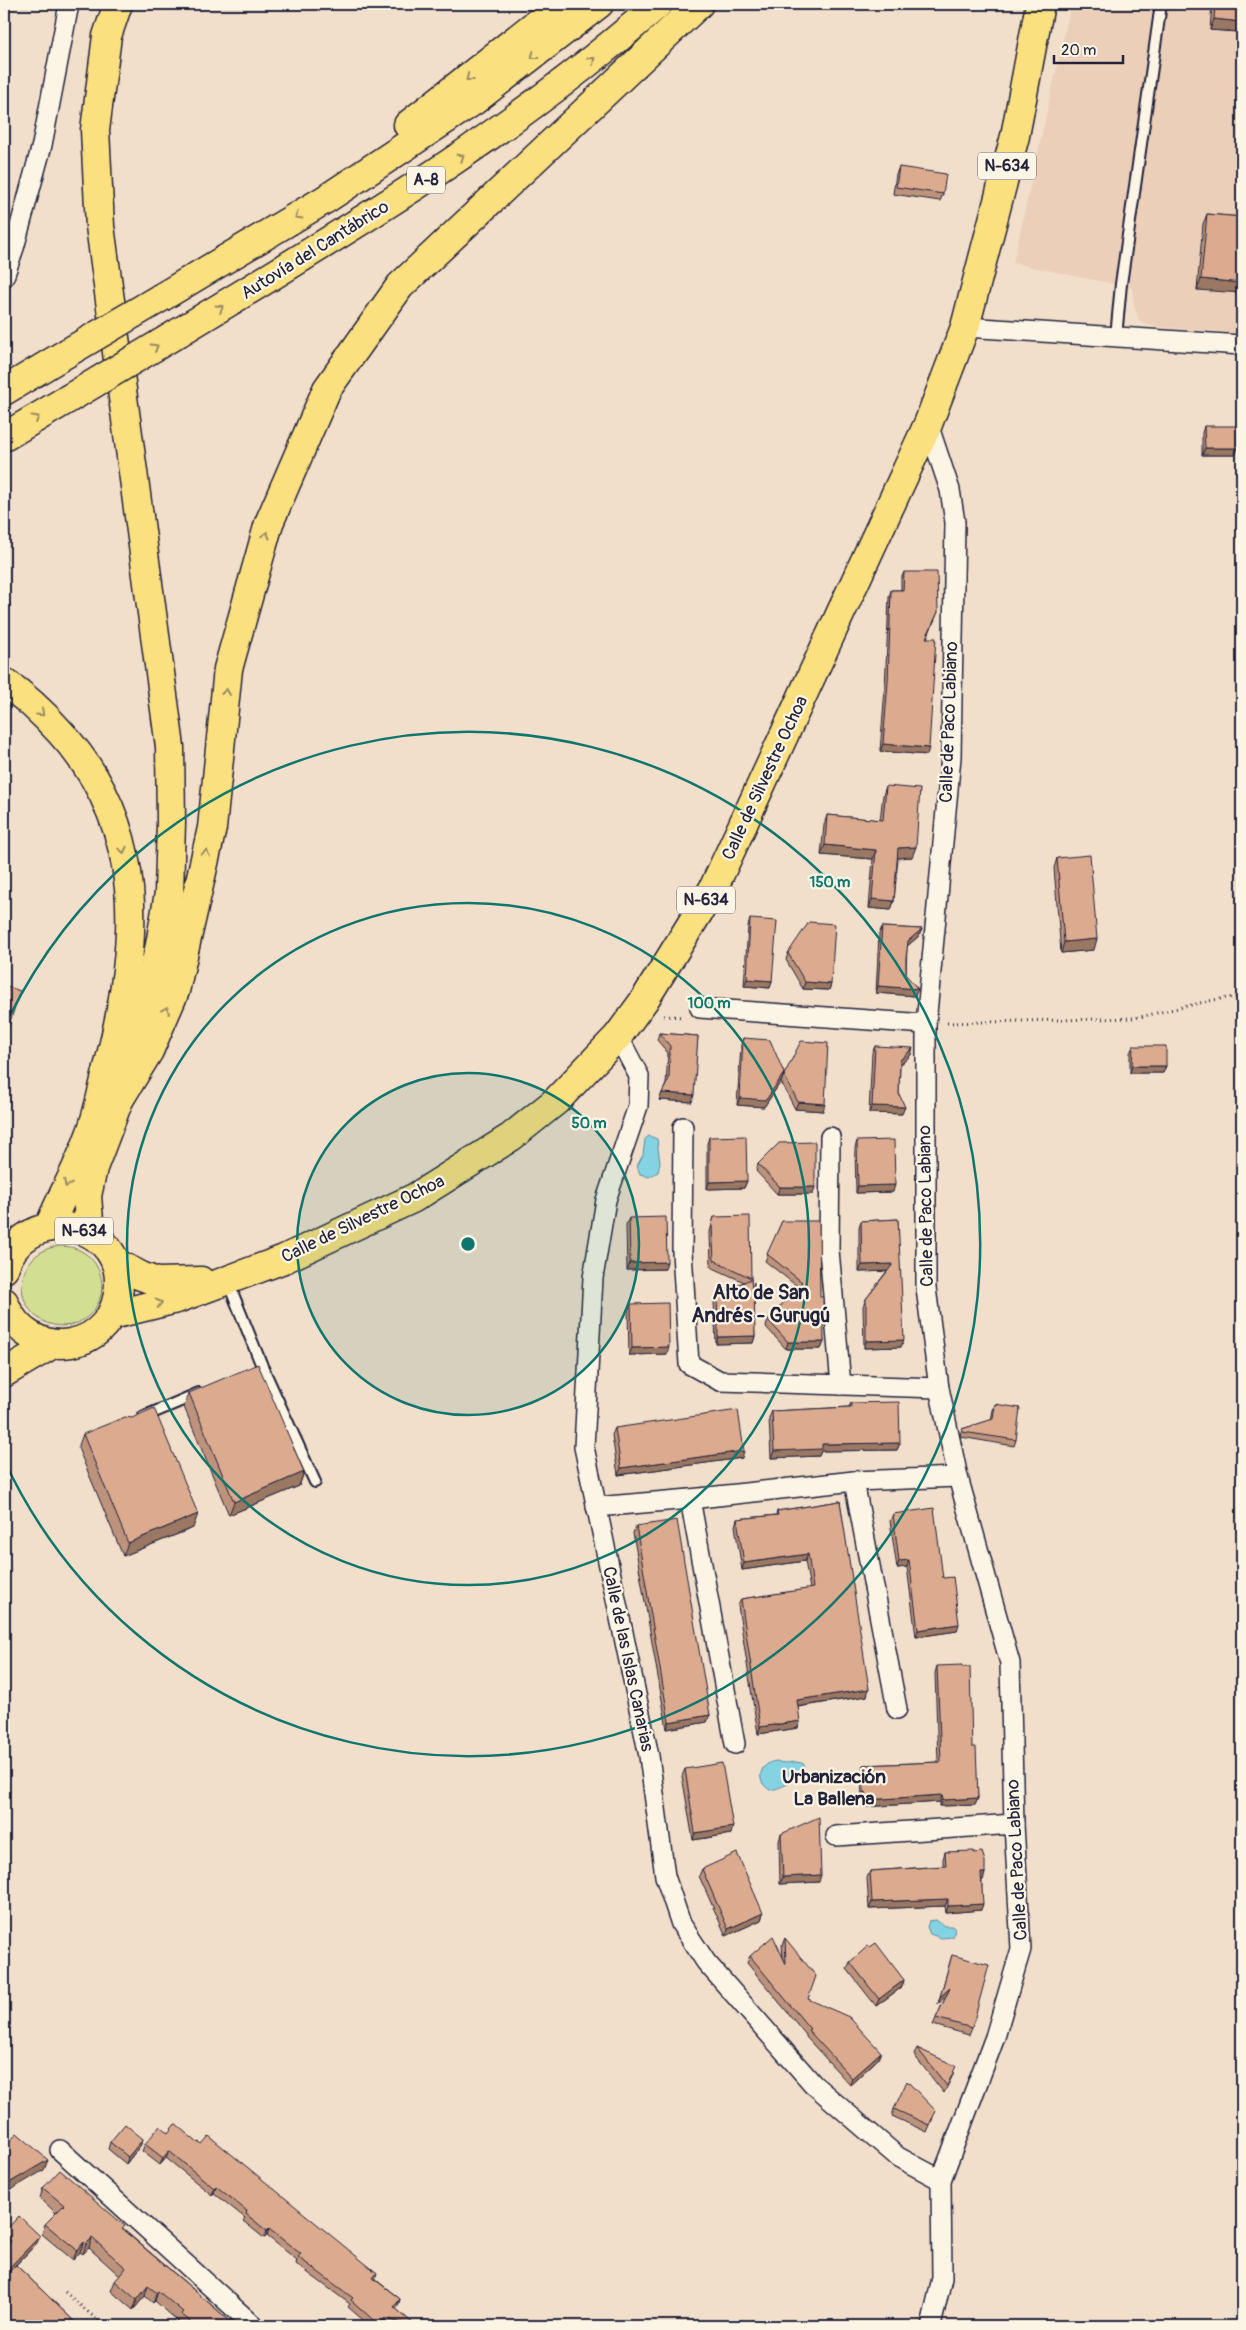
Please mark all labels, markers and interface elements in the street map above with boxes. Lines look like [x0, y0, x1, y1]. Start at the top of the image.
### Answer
scale bar [1054, 32, 1122, 64]
text: 20 m [1061, 41, 1096, 60]
one-way arrow [531, 50, 540, 58]
one-way arrow [586, 57, 595, 65]
one-way arrow [465, 72, 475, 81]
one-way arrow [456, 153, 465, 163]
road number: N-634 [978, 153, 1036, 180]
road number: A-8 [407, 166, 445, 194]
street label: Autovía del Cantábrico [237, 195, 394, 305]
one-way arrow [295, 210, 304, 220]
one-way arrow [214, 305, 224, 314]
one-way arrow [150, 344, 159, 354]
one-way arrow [31, 414, 40, 424]
one-way arrow [260, 531, 270, 539]
street label: Calle de Paco Labiano [935, 641, 963, 803]
one-way arrow [220, 688, 231, 696]
street label: Calle de Silvestre Ochoa [717, 692, 813, 864]
one-way arrow [36, 707, 45, 716]
one-way arrow [118, 845, 128, 853]
one-way arrow [200, 849, 211, 858]
text: 150 m [810, 873, 850, 892]
road number: N-634 [677, 886, 735, 914]
text: 100 m [688, 994, 730, 1013]
one-way arrow [160, 1006, 171, 1015]
text: 50 m [572, 1114, 606, 1133]
street label: Calle de Paco Labiano [913, 1125, 939, 1287]
street label: Calle de Silvestre Ochoa [278, 1169, 448, 1269]
one-way arrow [64, 1179, 74, 1188]
road number: N-634 [55, 1218, 113, 1244]
centre of rings [459, 1235, 477, 1253]
district label: Alto de San Andrés - Gurugú [692, 1280, 830, 1328]
one-way arrow [154, 1298, 163, 1309]
street label: Calle de las Islas Canarias [597, 1564, 659, 1754]
district label: Urbanización La Ballena [782, 1765, 886, 1811]
street label: Calle de Paco Labiano [1001, 1778, 1033, 1941]

